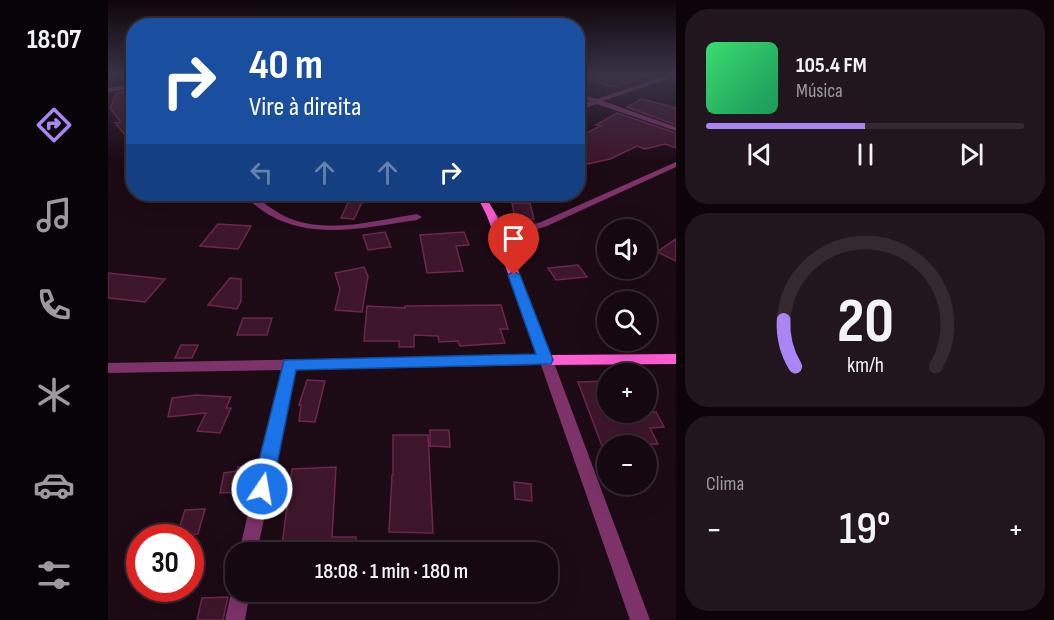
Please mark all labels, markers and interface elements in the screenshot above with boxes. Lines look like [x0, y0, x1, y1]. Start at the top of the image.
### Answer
text: 18:07 [27, 24, 81, 56]
text: 40 m [249, 40, 323, 91]
icon: right [150, 42, 228, 120]
text: 105.4 FM [796, 52, 867, 79]
text: Música [796, 79, 843, 103]
text: Vire à direita [249, 91, 361, 123]
icon: directions [33, 104, 75, 146]
icon: previous [743, 138, 776, 171]
icon: pause [849, 138, 882, 171]
icon: next [955, 138, 988, 171]
icon: left [245, 156, 278, 189]
icon: ahead [308, 156, 341, 189]
icon: ahead [371, 156, 404, 189]
icon: right [434, 156, 467, 189]
icon: music [33, 194, 75, 236]
pin [488, 213, 539, 275]
map controls [597, 219, 657, 495]
button: sound [597, 219, 657, 279]
icon: arrive [497, 222, 530, 255]
icon: phone [33, 284, 75, 326]
text: 20 [836, 285, 894, 360]
button: search [597, 291, 657, 351]
text: km/h [846, 353, 884, 378]
button: + [597, 363, 657, 423]
icon: climate [33, 374, 75, 416]
button: − [597, 435, 657, 495]
position arrow [230, 457, 294, 521]
icon: car [33, 464, 75, 506]
text: Clima [706, 472, 744, 496]
text: 19° [839, 502, 891, 557]
text: − [706, 510, 722, 550]
text: + [1008, 510, 1024, 550]
speed limit sign: 30 [126, 524, 204, 602]
icon: filters [33, 554, 75, 596]
text: 18:08 · 1 min · 180 m [315, 558, 468, 585]

